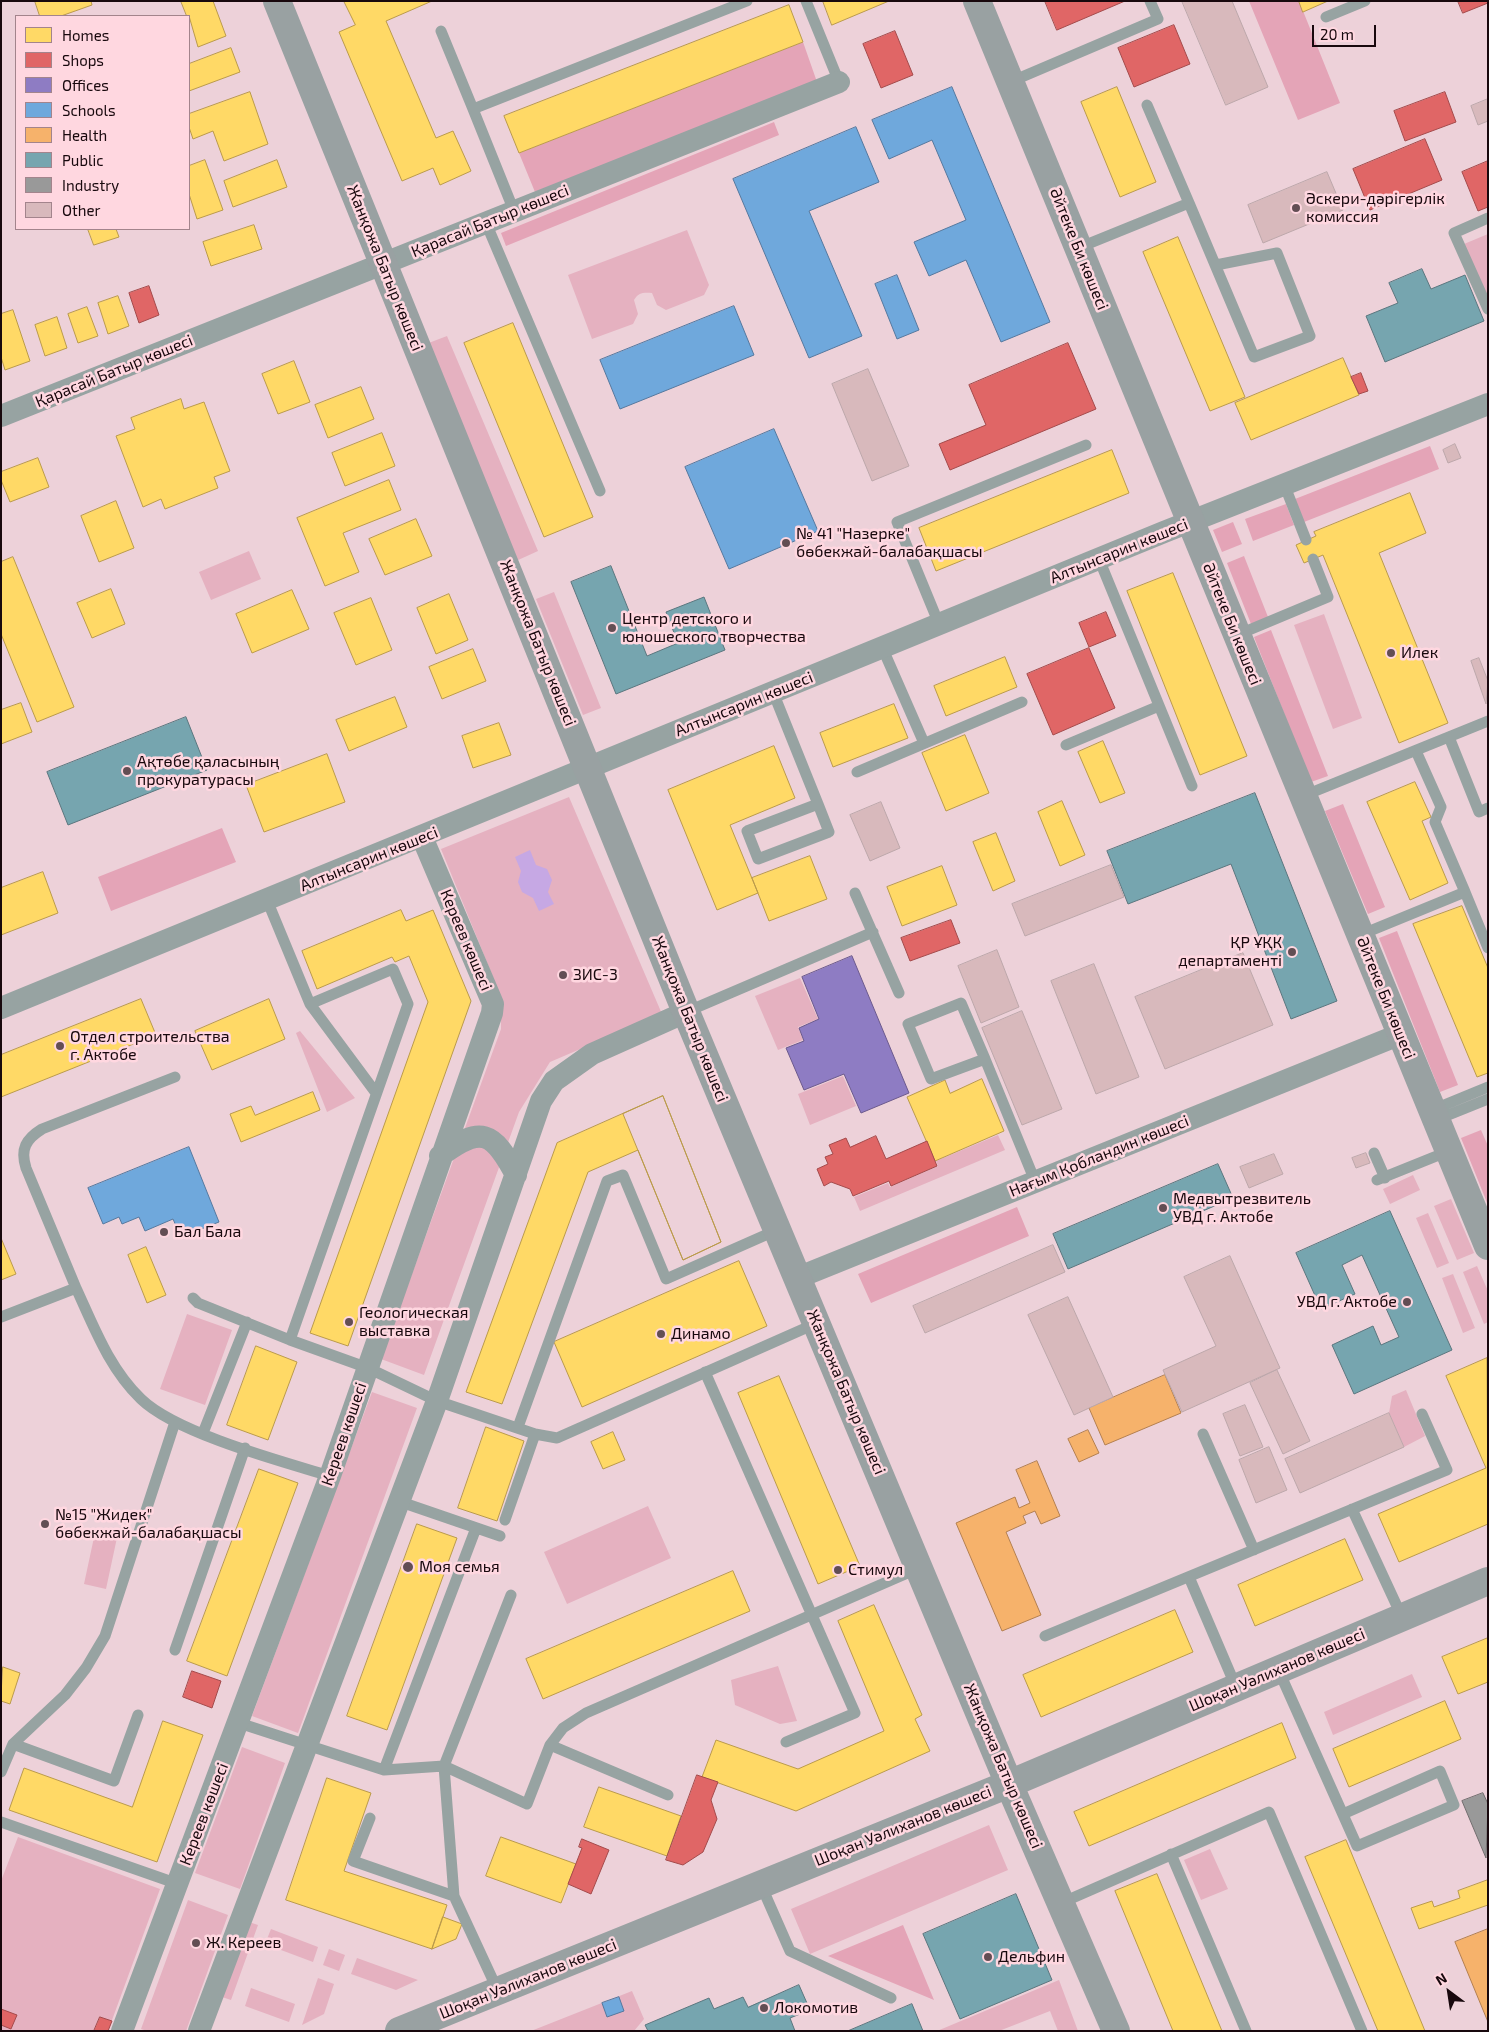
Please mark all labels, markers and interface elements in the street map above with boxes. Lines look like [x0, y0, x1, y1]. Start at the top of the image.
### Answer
legend [15, 15, 190, 230]
scale bar [1314, 15, 1378, 47]
text: 20 m [1320, 25, 1354, 43]
text: Homes [62, 26, 109, 44]
text: Shops [62, 51, 104, 69]
text: Offices [62, 76, 109, 94]
text: Schools [62, 101, 116, 119]
text: Health [62, 126, 107, 144]
text: Public [62, 151, 103, 169]
text: Industry [62, 176, 119, 194]
street label: Қарасай Батыр көшесі [408, 181, 572, 261]
street label: Жанқожа Батыр көшесі [343, 182, 427, 354]
street label: Әйтеке Би көшесі [1046, 185, 1112, 313]
place label: Әскери-дәрігерлік комиссия [1306, 189, 1445, 227]
text: Other [62, 201, 101, 219]
marker: Әскери-дәрігерлік комиссия [1290, 202, 1302, 214]
street label: Қарасай Батыр көшесі [32, 331, 196, 411]
street label: Алтынсарин көшесі [1047, 515, 1191, 587]
place label: № 41 "Назерке" бөбекжай-балабақшасы [796, 524, 983, 562]
marker: № 41 "Назерке" бөбекжай-балабақшасы [780, 537, 792, 549]
street label: Жанқожа Батыр көшесі [496, 557, 580, 729]
street label: Әйтеке Би көшесі [1199, 560, 1265, 688]
place label: Центр детского и юношеского творчества [622, 609, 806, 647]
marker: Центр детского и юношеского творчества [606, 622, 618, 634]
place label: Илек [1401, 643, 1438, 663]
marker: Илек [1385, 647, 1397, 659]
street label: Алтынсарин көшесі [672, 668, 816, 740]
place label: Ақтөбе қаласының прокуратурасы [137, 752, 279, 790]
marker: Ақтөбе қаласының прокуратурасы [121, 765, 133, 777]
street label: Алтынсарин көшесі [297, 823, 441, 895]
street label: Кереев көшесі [436, 886, 496, 994]
street label: Жанқожа Батыр көшесі [648, 933, 732, 1105]
place label: ҚР ҰҚК департаменті [1178, 933, 1282, 971]
street label: Әйтеке Би көшесі [1353, 934, 1419, 1062]
marker: ҚР ҰҚК департаменті [1286, 946, 1298, 958]
place label: ЗИС-3 [573, 965, 618, 985]
marker: ЗИС-3 [557, 969, 569, 981]
place label: Отдел строительства г. Актобе [70, 1027, 230, 1065]
marker: Отдел строительства г. Актобе [54, 1040, 66, 1052]
street label: Нағым Қобландин көшесі [1006, 1111, 1192, 1201]
place label: Медвытрезвитель УВД г. Актобе [1173, 1189, 1311, 1227]
marker: Медвытрезвитель УВД г. Актобе [1157, 1202, 1169, 1214]
place label: Бал Бала [174, 1222, 241, 1242]
marker: Бал Бала [158, 1226, 170, 1238]
place label: УВД г. Актобе [1297, 1292, 1397, 1312]
marker: УВД г. Актобе [1401, 1296, 1413, 1308]
place label: Геологическая выставка [359, 1303, 468, 1341]
street label: Жанқожа Батыр көшесі [803, 1307, 889, 1477]
marker: Геологическая выставка [343, 1316, 355, 1328]
place label: Динамо [671, 1324, 731, 1344]
marker: Динамо [655, 1328, 667, 1340]
street label: Кереев көшесі [317, 1380, 371, 1488]
place label: №15 "Жидек" бөбекжай-балабақшасы [55, 1505, 242, 1543]
marker: №15 "Жидек" бөбекжай-балабақшасы [39, 1518, 51, 1530]
place label: Моя семья [419, 1557, 500, 1577]
marker: Моя семья [401, 1560, 415, 1574]
place label: Стимул [848, 1560, 903, 1580]
marker: Стимул [832, 1564, 844, 1576]
street label: Шоқан Уәлиханов көшесі [1186, 1624, 1368, 1716]
street label: Жанқожа Батыр көшесі [960, 1681, 1046, 1851]
street label: Кереев көшесі [176, 1760, 232, 1868]
street label: Шоқан Уәлиханов көшесі [812, 1782, 994, 1870]
place label: Ж. Кереев [206, 1933, 281, 1953]
street label: Шоқан Уәлиханов көшесі [437, 1935, 619, 2023]
marker: Ж. Кереев [190, 1937, 202, 1949]
place label: Дельфин [998, 1947, 1065, 1967]
marker: Дельфин [982, 1951, 994, 1963]
north arrow [1424, 1967, 1474, 2017]
text: N [1432, 1969, 1450, 1989]
place label: Локомотив [774, 1998, 858, 2018]
marker: Локомотив [758, 2002, 770, 2014]

